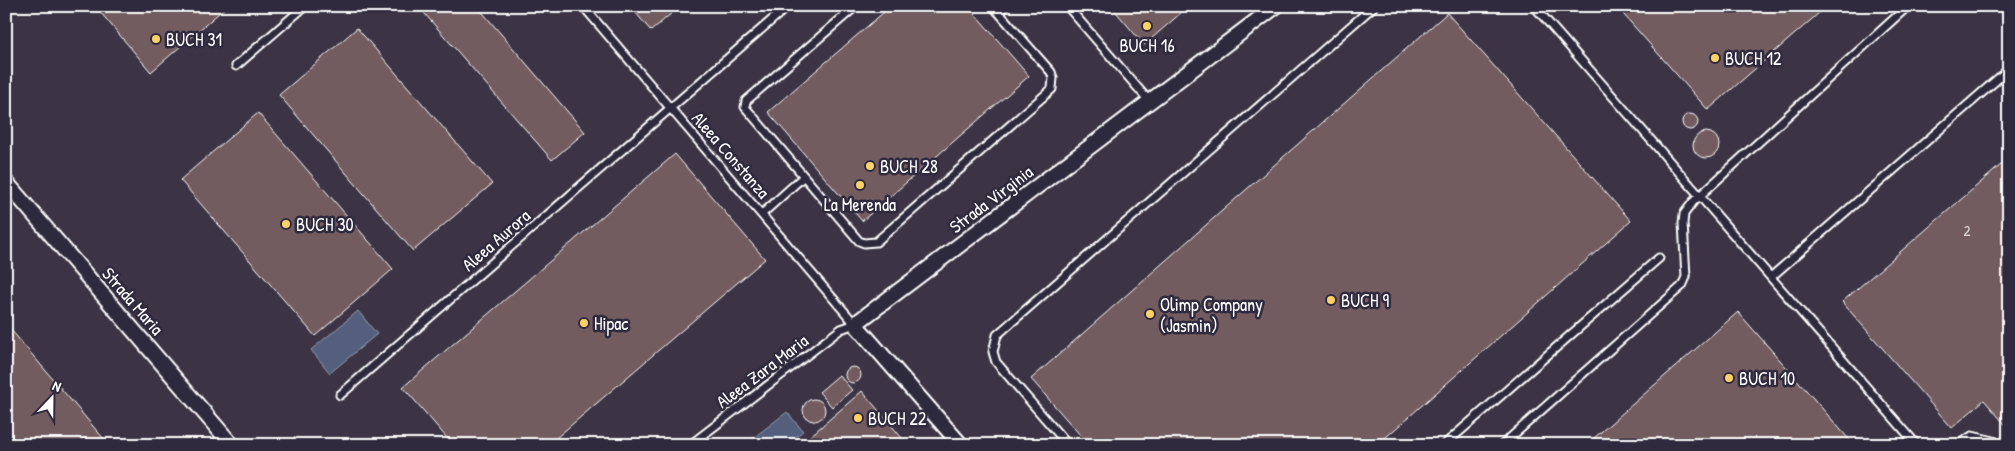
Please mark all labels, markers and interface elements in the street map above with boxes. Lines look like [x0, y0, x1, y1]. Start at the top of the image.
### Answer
marker: BUCH 16 [1141, 20, 1153, 32]
place label: BUCH 31 [166, 27, 222, 52]
marker: BUCH 31 [150, 33, 162, 45]
place label: BUCH 16 [1119, 33, 1175, 58]
place label: BUCH 12 [1725, 46, 1782, 71]
marker: BUCH 12 [1709, 52, 1721, 64]
street label: Aleea Constanza [686, 106, 776, 204]
place label: BUCH 28 [880, 154, 938, 179]
street label: Strada Virginia [944, 159, 1038, 239]
marker: BUCH 28 [864, 160, 876, 172]
marker: La Merenda [854, 179, 866, 191]
place label: La Merenda [824, 192, 896, 217]
street label: Aleea Aurora [456, 203, 536, 277]
place label: BUCH 30 [296, 212, 354, 237]
marker: BUCH 30 [280, 218, 292, 230]
house number: 2 [1963, 220, 1971, 241]
street label: Strada Maria [97, 262, 169, 340]
place label: BUCH 9 [1341, 288, 1389, 313]
place label: Olimp Company (Jasmin) [1160, 292, 1263, 338]
marker: BUCH 9 [1325, 294, 1337, 306]
marker: Olimp Company (Jasmin) [1144, 308, 1156, 320]
place label: Hipac [594, 311, 628, 336]
marker: Hipac [578, 317, 590, 329]
street label: Aleea Zara Maria [711, 328, 813, 414]
place label: BUCH 10 [1739, 366, 1795, 391]
marker: BUCH 10 [1723, 372, 1735, 384]
north arrow [28, 374, 78, 424]
text: N [50, 375, 65, 396]
place label: BUCH 22 [868, 406, 927, 431]
marker: BUCH 22 [852, 412, 864, 424]

